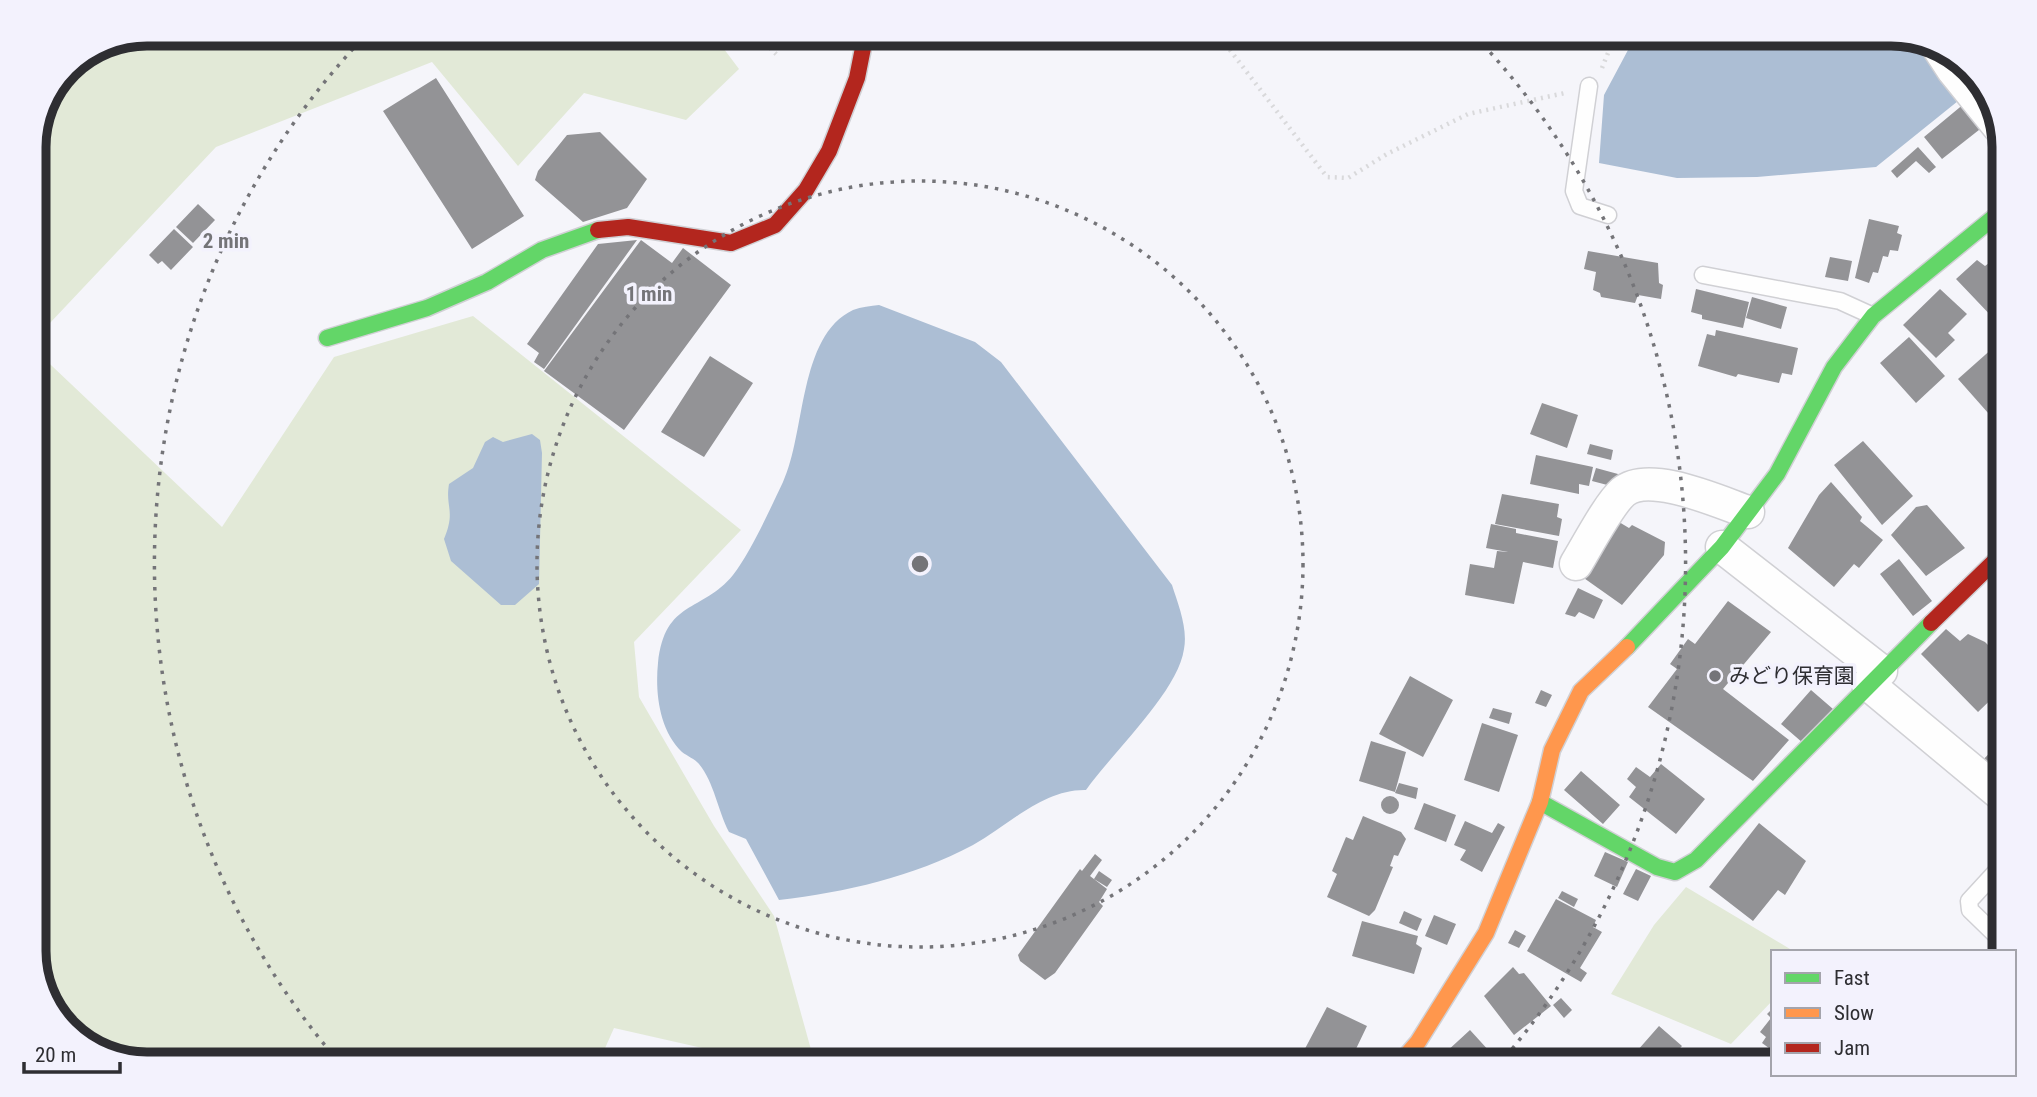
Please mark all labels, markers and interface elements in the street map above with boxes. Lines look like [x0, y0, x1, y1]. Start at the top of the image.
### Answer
text: 2 min [203, 229, 249, 253]
text: 1 min [626, 282, 672, 306]
centre of rings [908, 552, 932, 576]
place label: みどり保育園 [1729, 664, 1855, 688]
marker: みどり保育園 [1707, 668, 1723, 684]
legend [1771, 950, 2016, 1076]
text: Fast [1834, 966, 1870, 990]
text: Slow [1834, 1001, 1874, 1025]
scale bar [24, 1030, 121, 1074]
text: Jam [1834, 1036, 1870, 1060]
text: 20 m [35, 1043, 76, 1067]

